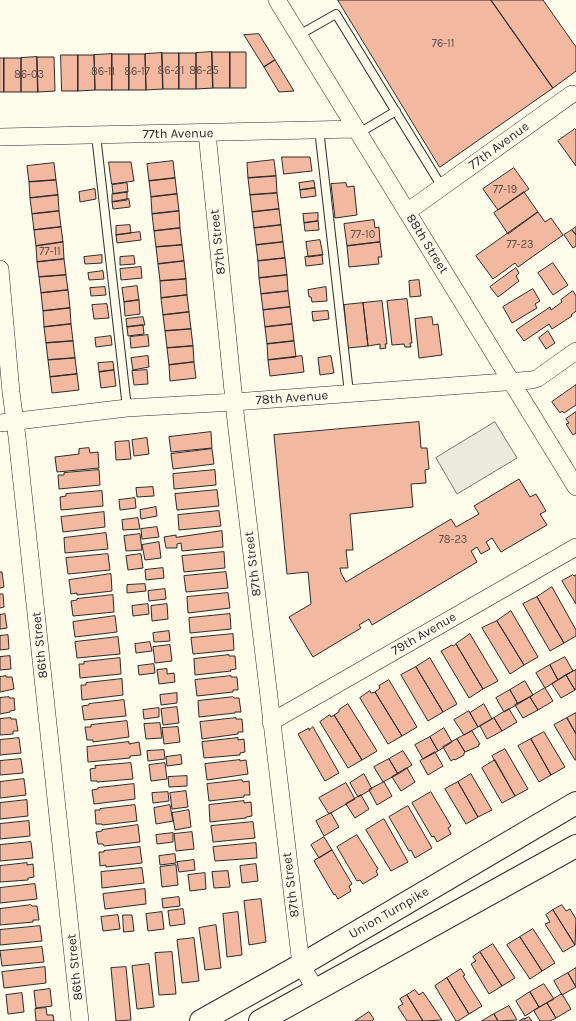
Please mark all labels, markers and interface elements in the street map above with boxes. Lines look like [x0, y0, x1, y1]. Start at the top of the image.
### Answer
house number: 76-11 [432, 37, 454, 51]
house number: 86-21 [158, 64, 184, 78]
house number: 86-25 [189, 64, 219, 78]
house number: 86-11 [91, 65, 115, 79]
house number: 86-17 [124, 65, 150, 79]
house number: 86-03 [14, 68, 44, 82]
street label: 77th Avenue [466, 119, 532, 173]
street label: 77th Avenue [142, 126, 214, 142]
house number: 77-19 [493, 183, 517, 197]
street label: 87th Street [207, 209, 229, 275]
street label: 88th Street [403, 211, 451, 277]
house number: 77-10 [351, 228, 375, 242]
house number: 77-23 [506, 238, 534, 252]
house number: 77-11 [39, 245, 61, 259]
street label: 78th Avenue [255, 388, 329, 408]
street label: 87th Street [241, 530, 265, 598]
house number: 78-23 [439, 533, 467, 547]
street label: 79th Avenue [389, 609, 459, 659]
street label: 86th Street [29, 611, 51, 679]
street label: 87th Street [279, 851, 303, 919]
street label: Union Turnpike [346, 884, 432, 942]
street label: 86th Street [64, 933, 86, 1001]

